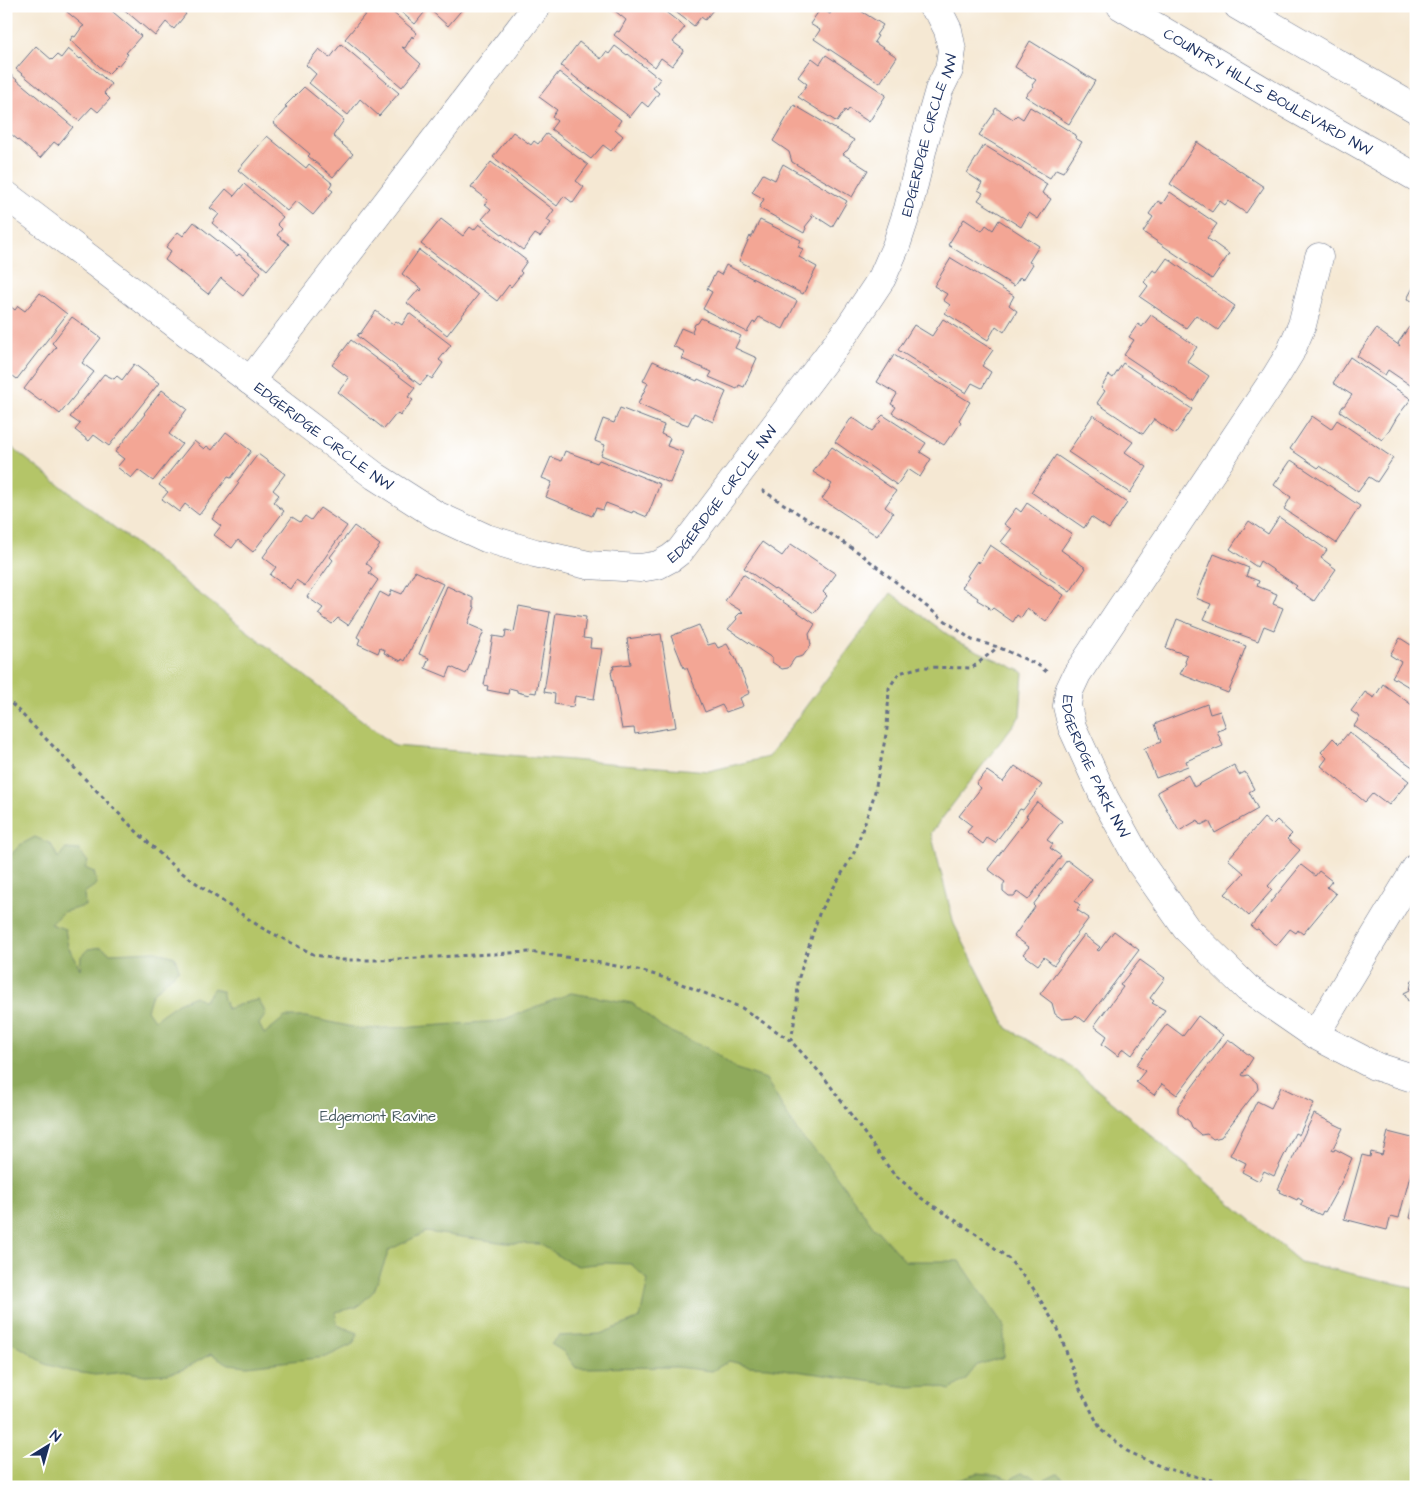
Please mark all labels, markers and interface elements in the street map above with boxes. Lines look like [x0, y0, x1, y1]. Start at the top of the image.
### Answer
street label: COUNTRY HILLS BOULEVARD NW [1160, 23, 1376, 161]
street label: EDGERIDGE CIRCLE NW [896, 52, 962, 219]
street label: EDGERIDGE CIRCLE NW [250, 377, 397, 495]
street label: EDGERIDGE CIRCLE NW [663, 421, 782, 568]
street label: EDGERIDGE PARK NW [1056, 694, 1135, 841]
park label: Edgemont Ravine [320, 1106, 436, 1128]
north arrow [22, 1420, 72, 1470]
text: N [46, 1426, 65, 1447]

